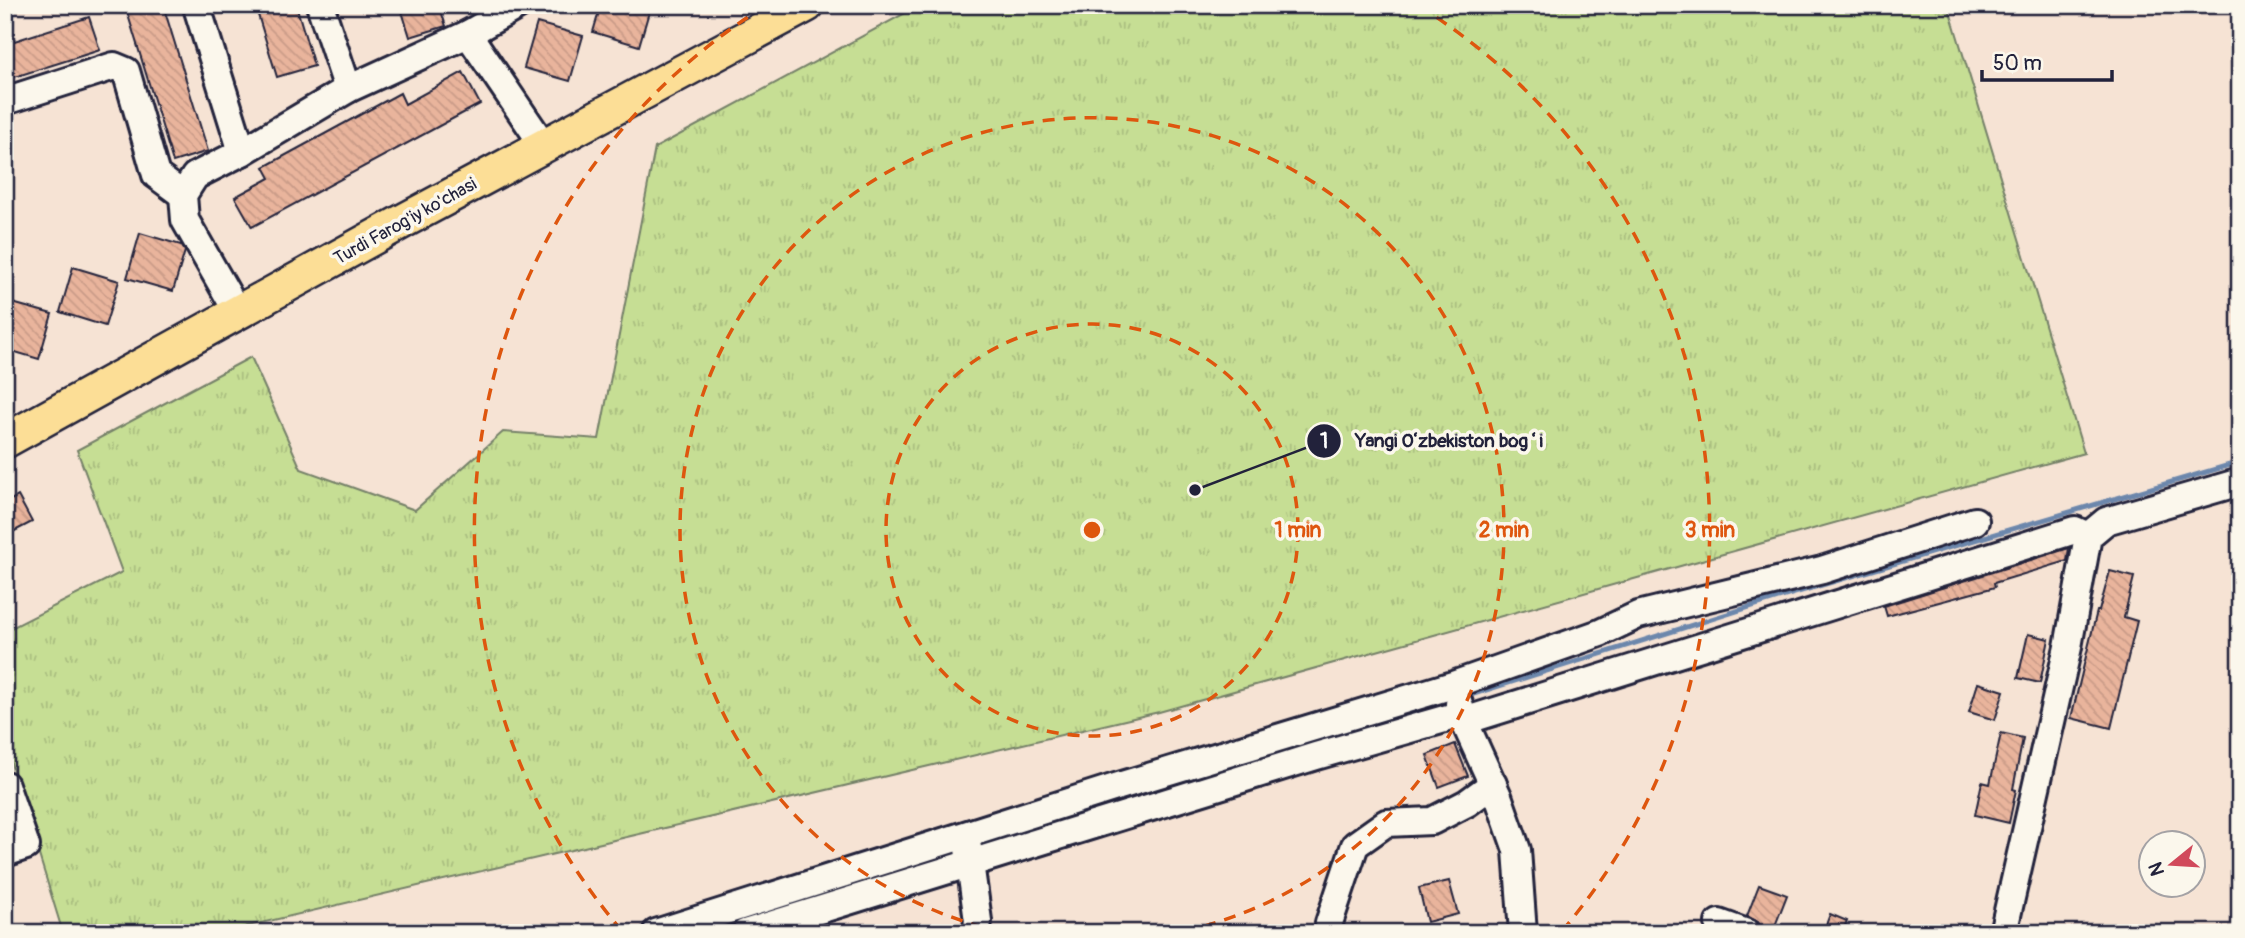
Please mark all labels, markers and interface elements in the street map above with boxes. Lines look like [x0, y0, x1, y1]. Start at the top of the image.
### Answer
scale bar [1982, 38, 2112, 82]
text: 50 m [1993, 50, 2042, 77]
street label: Turdi Farog'iy ko'chasi [330, 173, 481, 270]
callout: Yangi Oʻzbekiston bogʻi [1306, 421, 1557, 461]
text: 1 [1320, 428, 1328, 455]
text: Yangi Oʻzbekiston bogʻi [1354, 429, 1543, 453]
text: 1 min [1275, 517, 1322, 544]
text: 2 min [1479, 517, 1529, 544]
text: 3 min [1685, 517, 1735, 544]
centre of rings [1080, 518, 1104, 542]
north arrow [2136, 830, 2206, 900]
text: N [2143, 859, 2170, 879]

